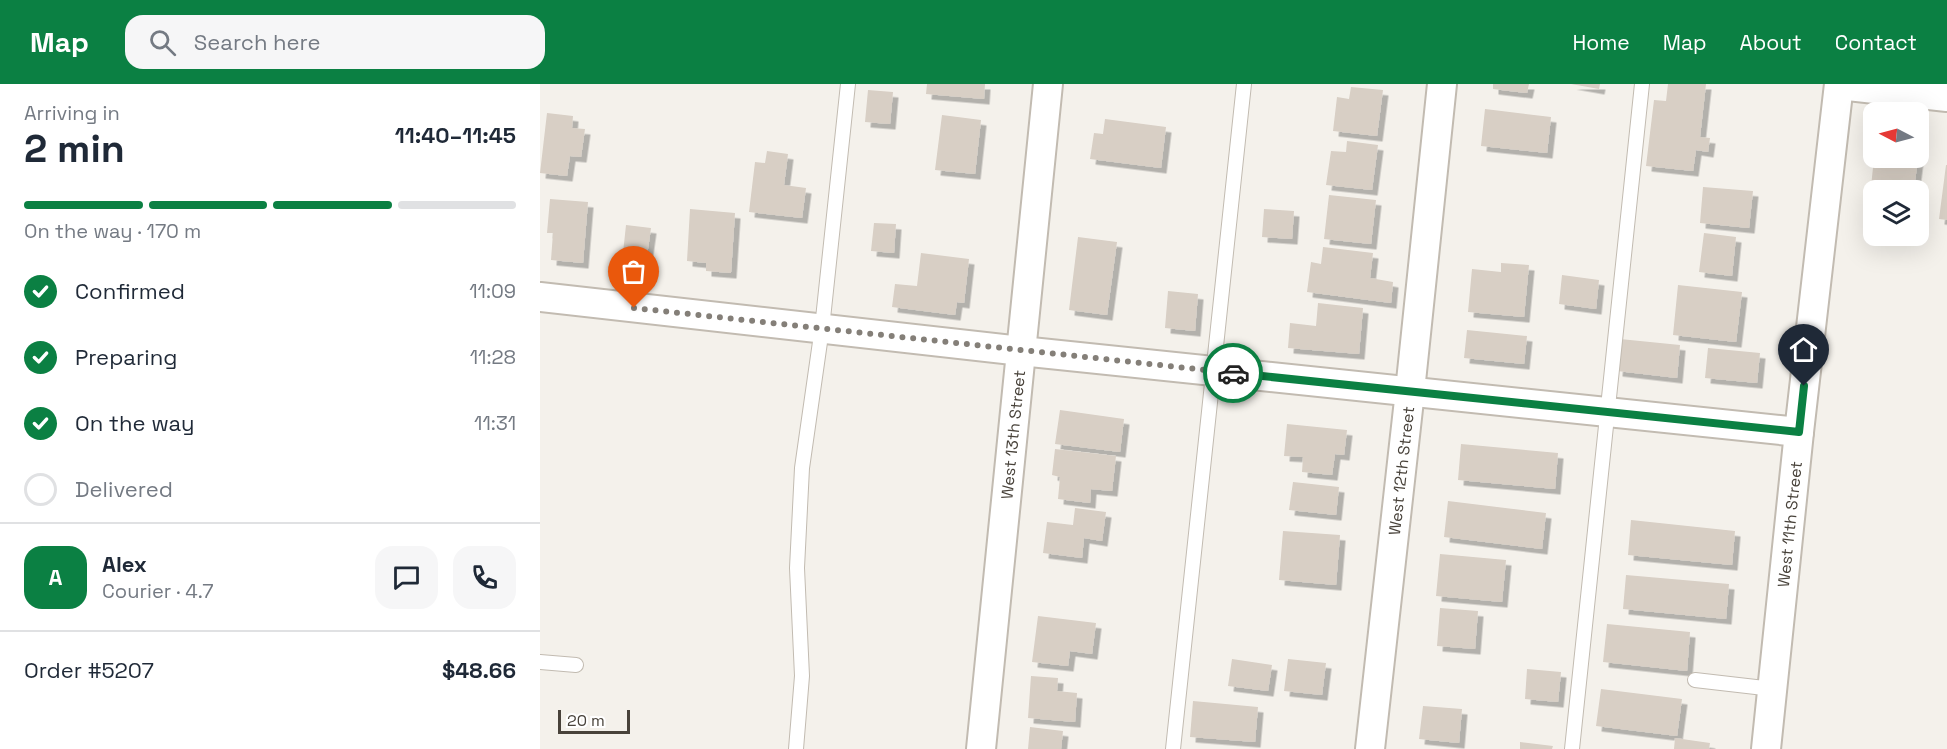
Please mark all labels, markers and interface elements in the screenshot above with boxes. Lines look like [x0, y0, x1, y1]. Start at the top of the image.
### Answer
search box [125, 15, 545, 69]
text: Map [30, 24, 89, 60]
icon: search [146, 26, 179, 59]
text: Search here [194, 28, 321, 56]
text: Home [1572, 29, 1630, 56]
text: Map [1663, 29, 1707, 56]
text: About [1740, 29, 1802, 56]
text: Contact [1835, 29, 1917, 56]
text: Arriving in [24, 100, 120, 126]
north arrow [1863, 102, 1929, 168]
map controls [1863, 102, 1929, 246]
text: 11:40–11:45 [395, 121, 516, 149]
text: 2 min [24, 124, 125, 173]
button: layers [1863, 180, 1929, 246]
text: On the way · 170 m [24, 218, 201, 244]
pin [608, 246, 659, 308]
icon: bag [617, 255, 650, 288]
icon: check [24, 275, 57, 308]
text: Confirmed [75, 277, 185, 305]
text: 11:09 [469, 278, 516, 304]
pin [1778, 324, 1829, 386]
icon: home [1787, 333, 1820, 366]
icon: check [24, 341, 57, 374]
text: Preparing [75, 343, 177, 371]
courier [1203, 343, 1263, 403]
text: 11:28 [470, 344, 516, 370]
icon: car [1217, 357, 1250, 390]
street label: West 13th Street [996, 369, 1030, 500]
street label: West 12th Street [1384, 405, 1419, 536]
icon: check [24, 407, 57, 440]
text: On the way [75, 409, 194, 437]
text: 11:31 [474, 410, 516, 436]
street label: West 11th Street [1773, 460, 1807, 588]
text: Delivered [75, 475, 173, 503]
button: chat [375, 546, 438, 609]
button: phone [453, 546, 516, 609]
text: Alex [102, 550, 147, 578]
text: A [49, 563, 62, 591]
text: Courier · 4.7 [102, 578, 213, 604]
text: Order #5207 [24, 656, 154, 684]
text: $48.66 [442, 656, 516, 684]
scale bar [558, 707, 630, 734]
text: 20 m [567, 710, 605, 731]

